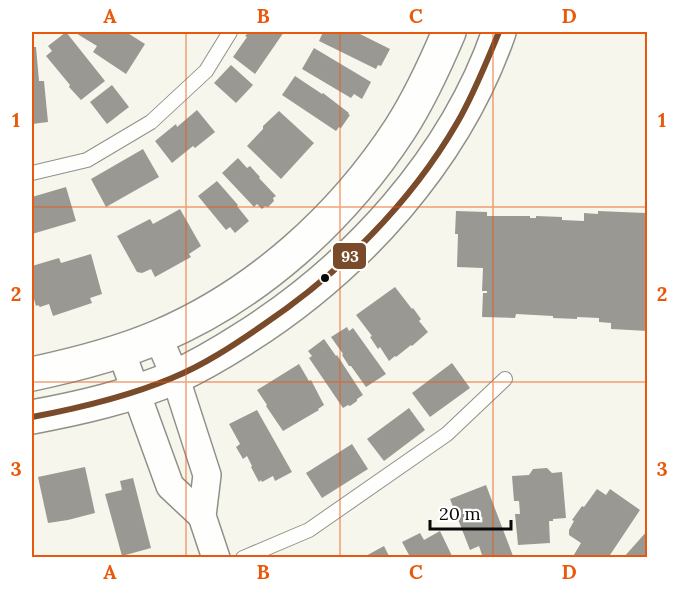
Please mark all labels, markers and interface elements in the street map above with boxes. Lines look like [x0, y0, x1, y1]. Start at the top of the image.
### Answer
text: A [103, 3, 117, 28]
text: B [256, 3, 270, 28]
text: C [409, 3, 423, 28]
text: D [561, 3, 577, 28]
text: 1 [12, 107, 20, 132]
text: 1 [658, 107, 666, 132]
line badge: 93 [332, 242, 367, 270]
text: 93 [341, 246, 359, 266]
unlabelled marker [319, 272, 331, 284]
text: 2 [11, 281, 21, 306]
text: 2 [657, 281, 667, 306]
text: 3 [10, 456, 22, 481]
text: 3 [656, 456, 668, 481]
scale bar [430, 493, 511, 531]
text: 20 m [439, 502, 481, 525]
text: A [103, 559, 117, 584]
text: B [256, 559, 270, 584]
text: C [409, 559, 423, 584]
text: D [561, 559, 577, 584]

